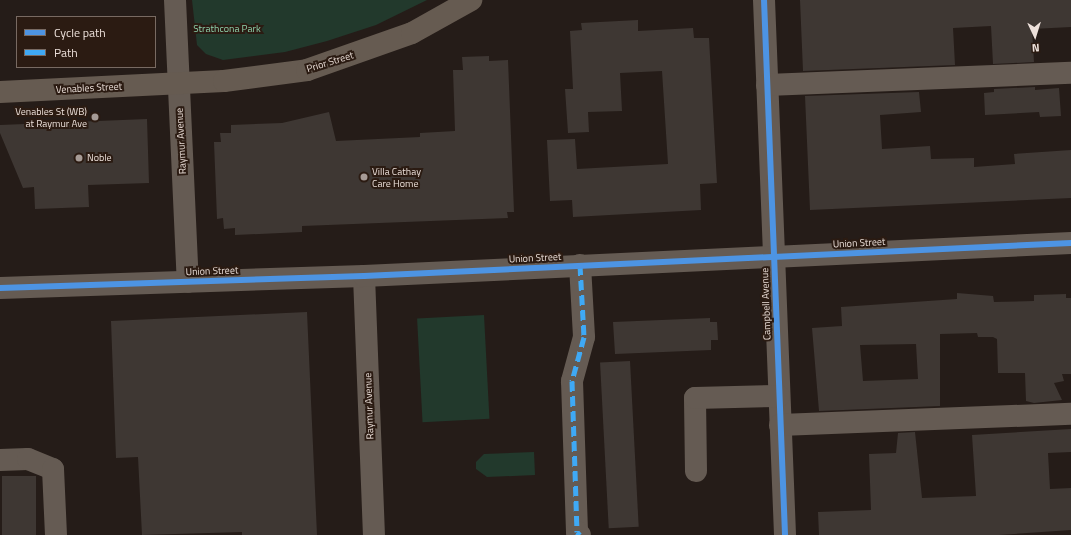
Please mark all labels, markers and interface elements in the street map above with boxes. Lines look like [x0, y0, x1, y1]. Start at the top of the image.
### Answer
legend [16, 16, 156, 68]
north arrow [1015, 16, 1055, 56]
text: Cycle path [54, 23, 106, 42]
park label: Strathcona Park [193, 23, 261, 35]
text: N [1031, 40, 1040, 56]
text: Path [54, 43, 78, 62]
street label: Prior Street [305, 49, 355, 75]
street label: Venables Street [56, 80, 122, 96]
place label: Venables St (WB) at Raymur Ave [15, 105, 87, 128]
street label: Raymur Avenue [173, 107, 189, 175]
marker: Venables St (WB) at Raymur Ave [90, 112, 100, 122]
place label: Noble [87, 152, 112, 164]
marker: Noble [74, 153, 84, 163]
place label: Villa Cathay Care Home [372, 165, 421, 188]
marker: Villa Cathay Care Home [359, 172, 369, 182]
street label: Union Street [832, 236, 886, 250]
street label: Union Street [508, 251, 562, 265]
street label: Union Street [185, 264, 239, 278]
street label: Campbell Avenue [759, 268, 773, 340]
street label: Raymur Avenue [362, 373, 376, 439]

